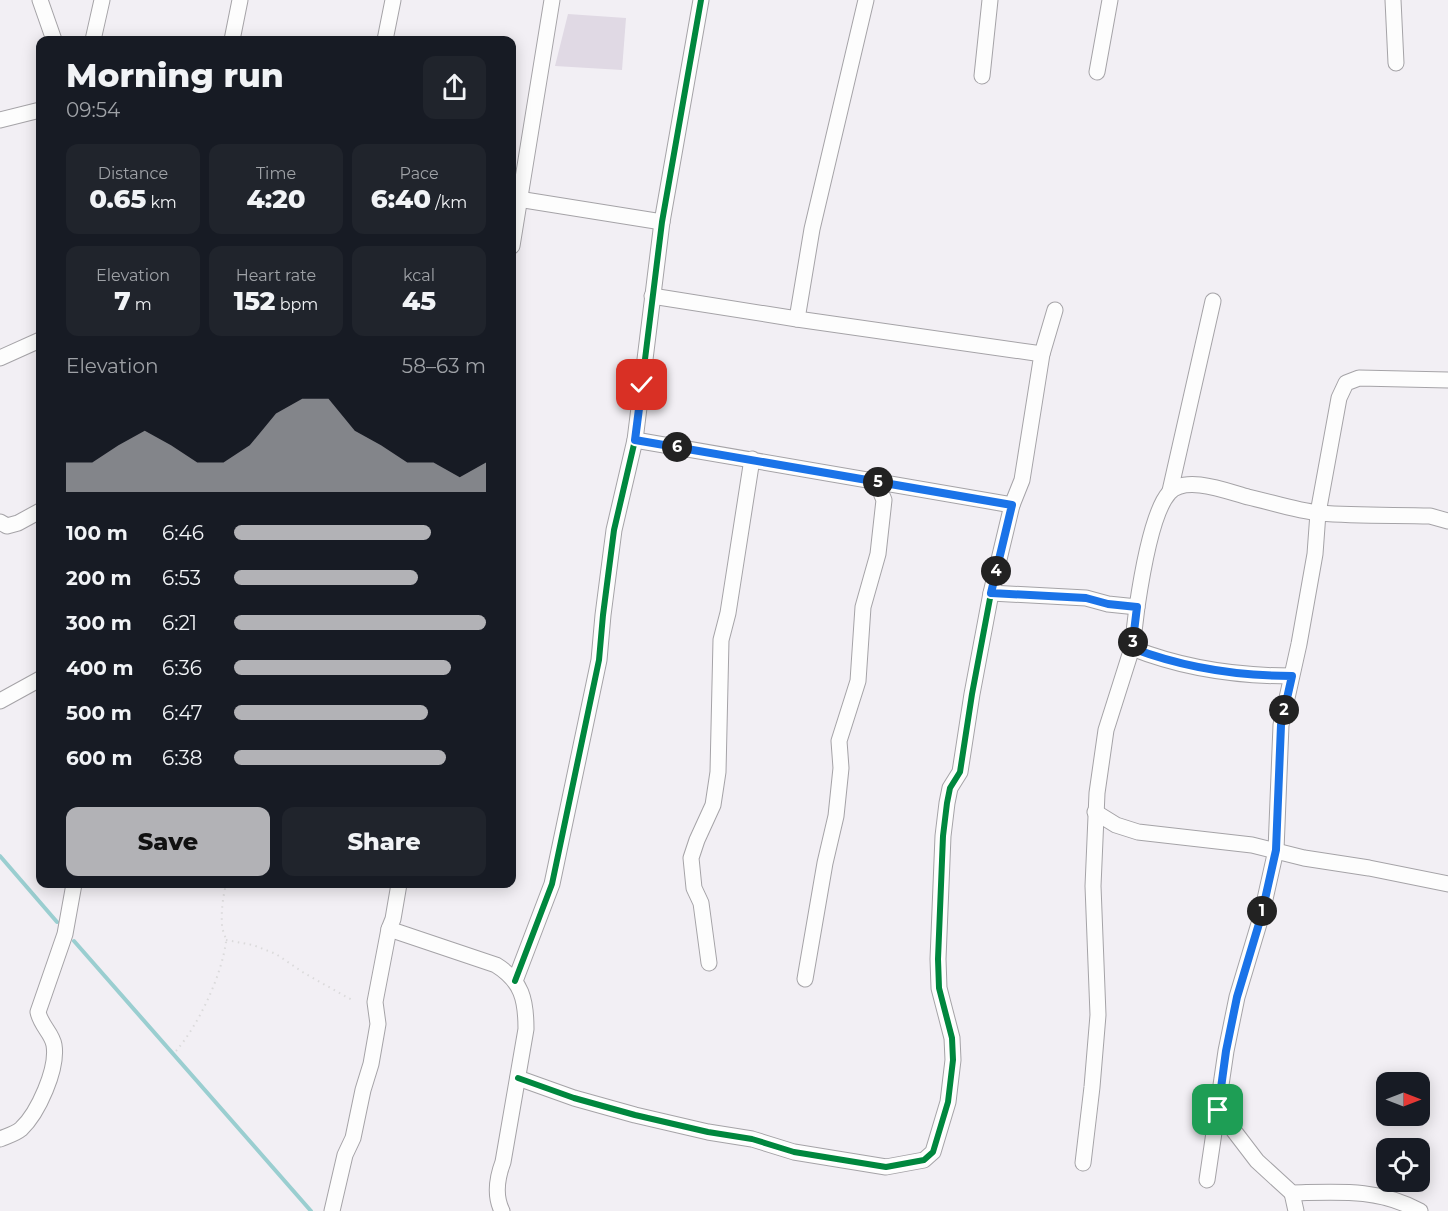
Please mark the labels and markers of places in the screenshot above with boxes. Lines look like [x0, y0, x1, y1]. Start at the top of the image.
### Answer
pin [616, 359, 667, 410]
pin: 6 [662, 432, 692, 462]
pin: 5 [863, 467, 893, 497]
pin: 4 [981, 556, 1011, 586]
pin: 3 [1118, 627, 1148, 657]
pin: 2 [1269, 695, 1299, 725]
pin: 1 [1247, 896, 1277, 926]
pin [1192, 1084, 1243, 1135]

